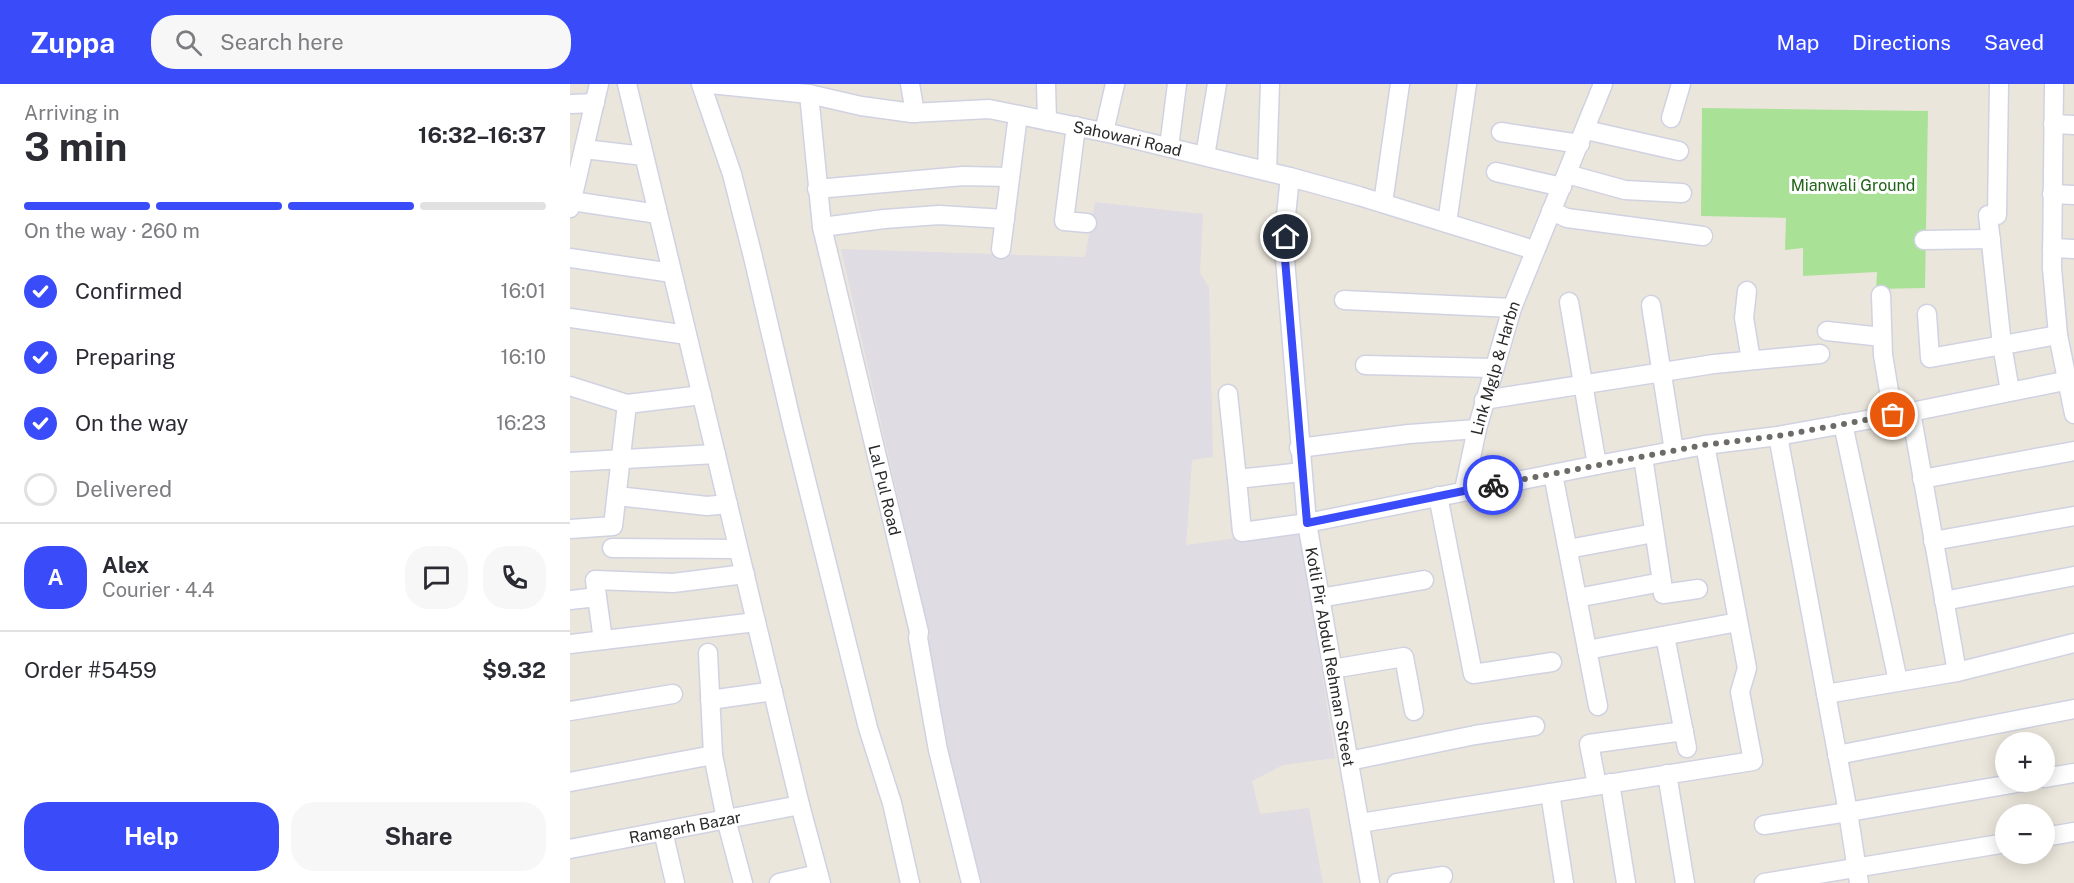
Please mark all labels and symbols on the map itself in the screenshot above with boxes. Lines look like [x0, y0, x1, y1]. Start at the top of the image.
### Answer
street label: Sahowari Road [1072, 117, 1184, 160]
park label: Mianwali Ground [1791, 176, 1915, 195]
pin [1260, 211, 1311, 262]
street label: Link Mglp & Harbn [1466, 298, 1523, 437]
pin [1867, 389, 1918, 440]
street label: Lal Pul Road [865, 443, 905, 537]
courier [1463, 455, 1523, 515]
street label: Kotli Pir Abdul Rehman Street [1302, 546, 1359, 768]
street label: Ramgarh Bazar [627, 807, 743, 847]

